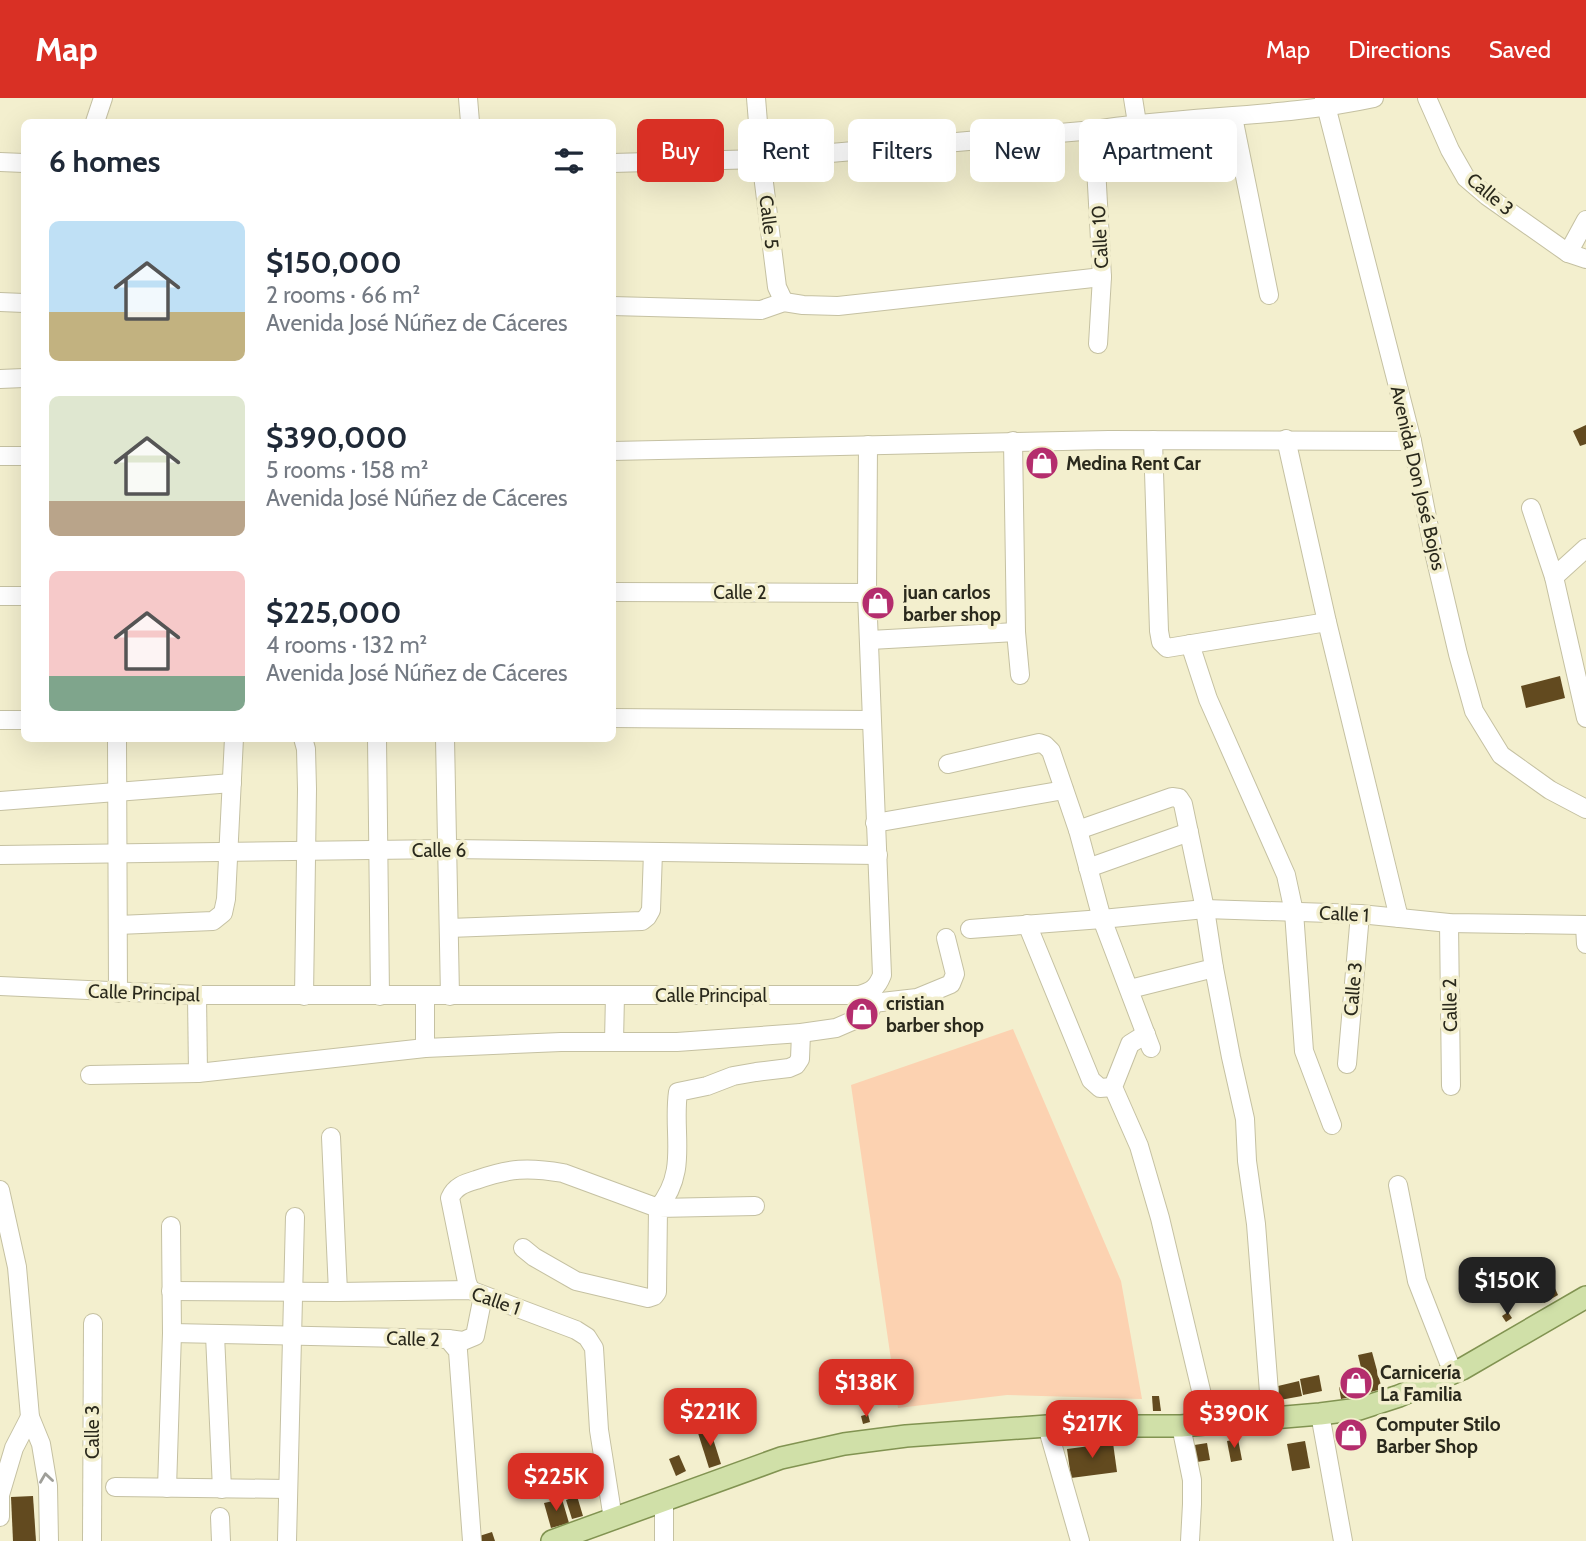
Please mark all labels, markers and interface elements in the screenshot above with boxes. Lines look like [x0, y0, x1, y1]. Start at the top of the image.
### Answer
text: Map [35, 29, 98, 69]
text: Map [1266, 35, 1310, 64]
text: Directions [1348, 35, 1451, 64]
text: Saved [1489, 35, 1551, 64]
chip: Buy [637, 119, 724, 182]
chip: Rent [738, 119, 834, 182]
chip: Filters [848, 119, 956, 182]
chip: New [970, 119, 1065, 182]
chip: Apartment [1079, 119, 1237, 182]
icon: filters [550, 142, 588, 180]
text: 6 homes [49, 143, 160, 180]
street label: Calle 3 [1462, 168, 1518, 220]
street label: Calle 5 [754, 194, 784, 250]
street label: Calle 10 [1087, 205, 1113, 269]
text: $150,000 [266, 244, 402, 281]
icon: home [105, 249, 189, 333]
text: 2 rooms · 66 m² [266, 281, 420, 309]
text: Avenida José Núñez de Cáceres [266, 309, 568, 337]
street label: Avenida Don José Bojos [1386, 384, 1450, 573]
text: $390,000 [266, 419, 408, 456]
icon: home [105, 424, 189, 508]
shop icon: Medina Rent Car [1023, 444, 1061, 482]
place label: Medina Rent Car [1066, 452, 1202, 475]
text: 5 rooms · 158 m² [266, 456, 428, 484]
text: Avenida José Núñez de Cáceres [266, 484, 568, 512]
street label: Calle 2 [713, 581, 767, 604]
place label: juan carlos barber shop [902, 581, 1001, 626]
shop icon: juan carlos barber shop [859, 584, 897, 622]
text: $225,000 [266, 594, 401, 631]
icon: home [105, 599, 189, 683]
text: 4 rooms · 132 m² [266, 631, 427, 659]
text: Avenida José Núñez de Cáceres [266, 659, 568, 687]
street label: Calle 6 [412, 839, 466, 862]
street label: Calle 1 [1318, 901, 1370, 927]
street label: Calle 3 [1339, 961, 1367, 1017]
street label: Calle 2 [1438, 978, 1462, 1032]
street label: Calle Principal [88, 980, 201, 1006]
street label: Calle Principal [655, 984, 767, 1007]
place label: cristian barber shop [886, 992, 984, 1037]
shop icon: cristian barber shop [843, 995, 881, 1033]
pin: $150K [1458, 1258, 1556, 1317]
text: $150K [1475, 1266, 1539, 1294]
street label: Calle 1 [469, 1282, 523, 1320]
street label: Calle 2 [386, 1327, 440, 1351]
pin: $138K [817, 1360, 915, 1419]
place label: Carnicería La Familia [1380, 1361, 1463, 1406]
shop icon: Carnicería La Familia [1337, 1364, 1375, 1402]
text: $138K [835, 1368, 897, 1396]
pin: $221K [661, 1388, 759, 1448]
pin: $390K [1185, 1390, 1283, 1450]
text: $221K [680, 1397, 740, 1425]
text: $390K [1199, 1399, 1269, 1427]
pin: $217K [1043, 1400, 1141, 1460]
street label: Calle 3 [81, 1405, 104, 1459]
text: $217K [1062, 1409, 1122, 1437]
place label: Computer Stilo Barber Shop [1376, 1413, 1501, 1458]
shop icon: Computer Stilo Barber Shop [1332, 1416, 1370, 1454]
pin: $225K [507, 1454, 605, 1513]
text: $225K [524, 1462, 588, 1490]
one-way arrow [39, 1472, 54, 1484]

